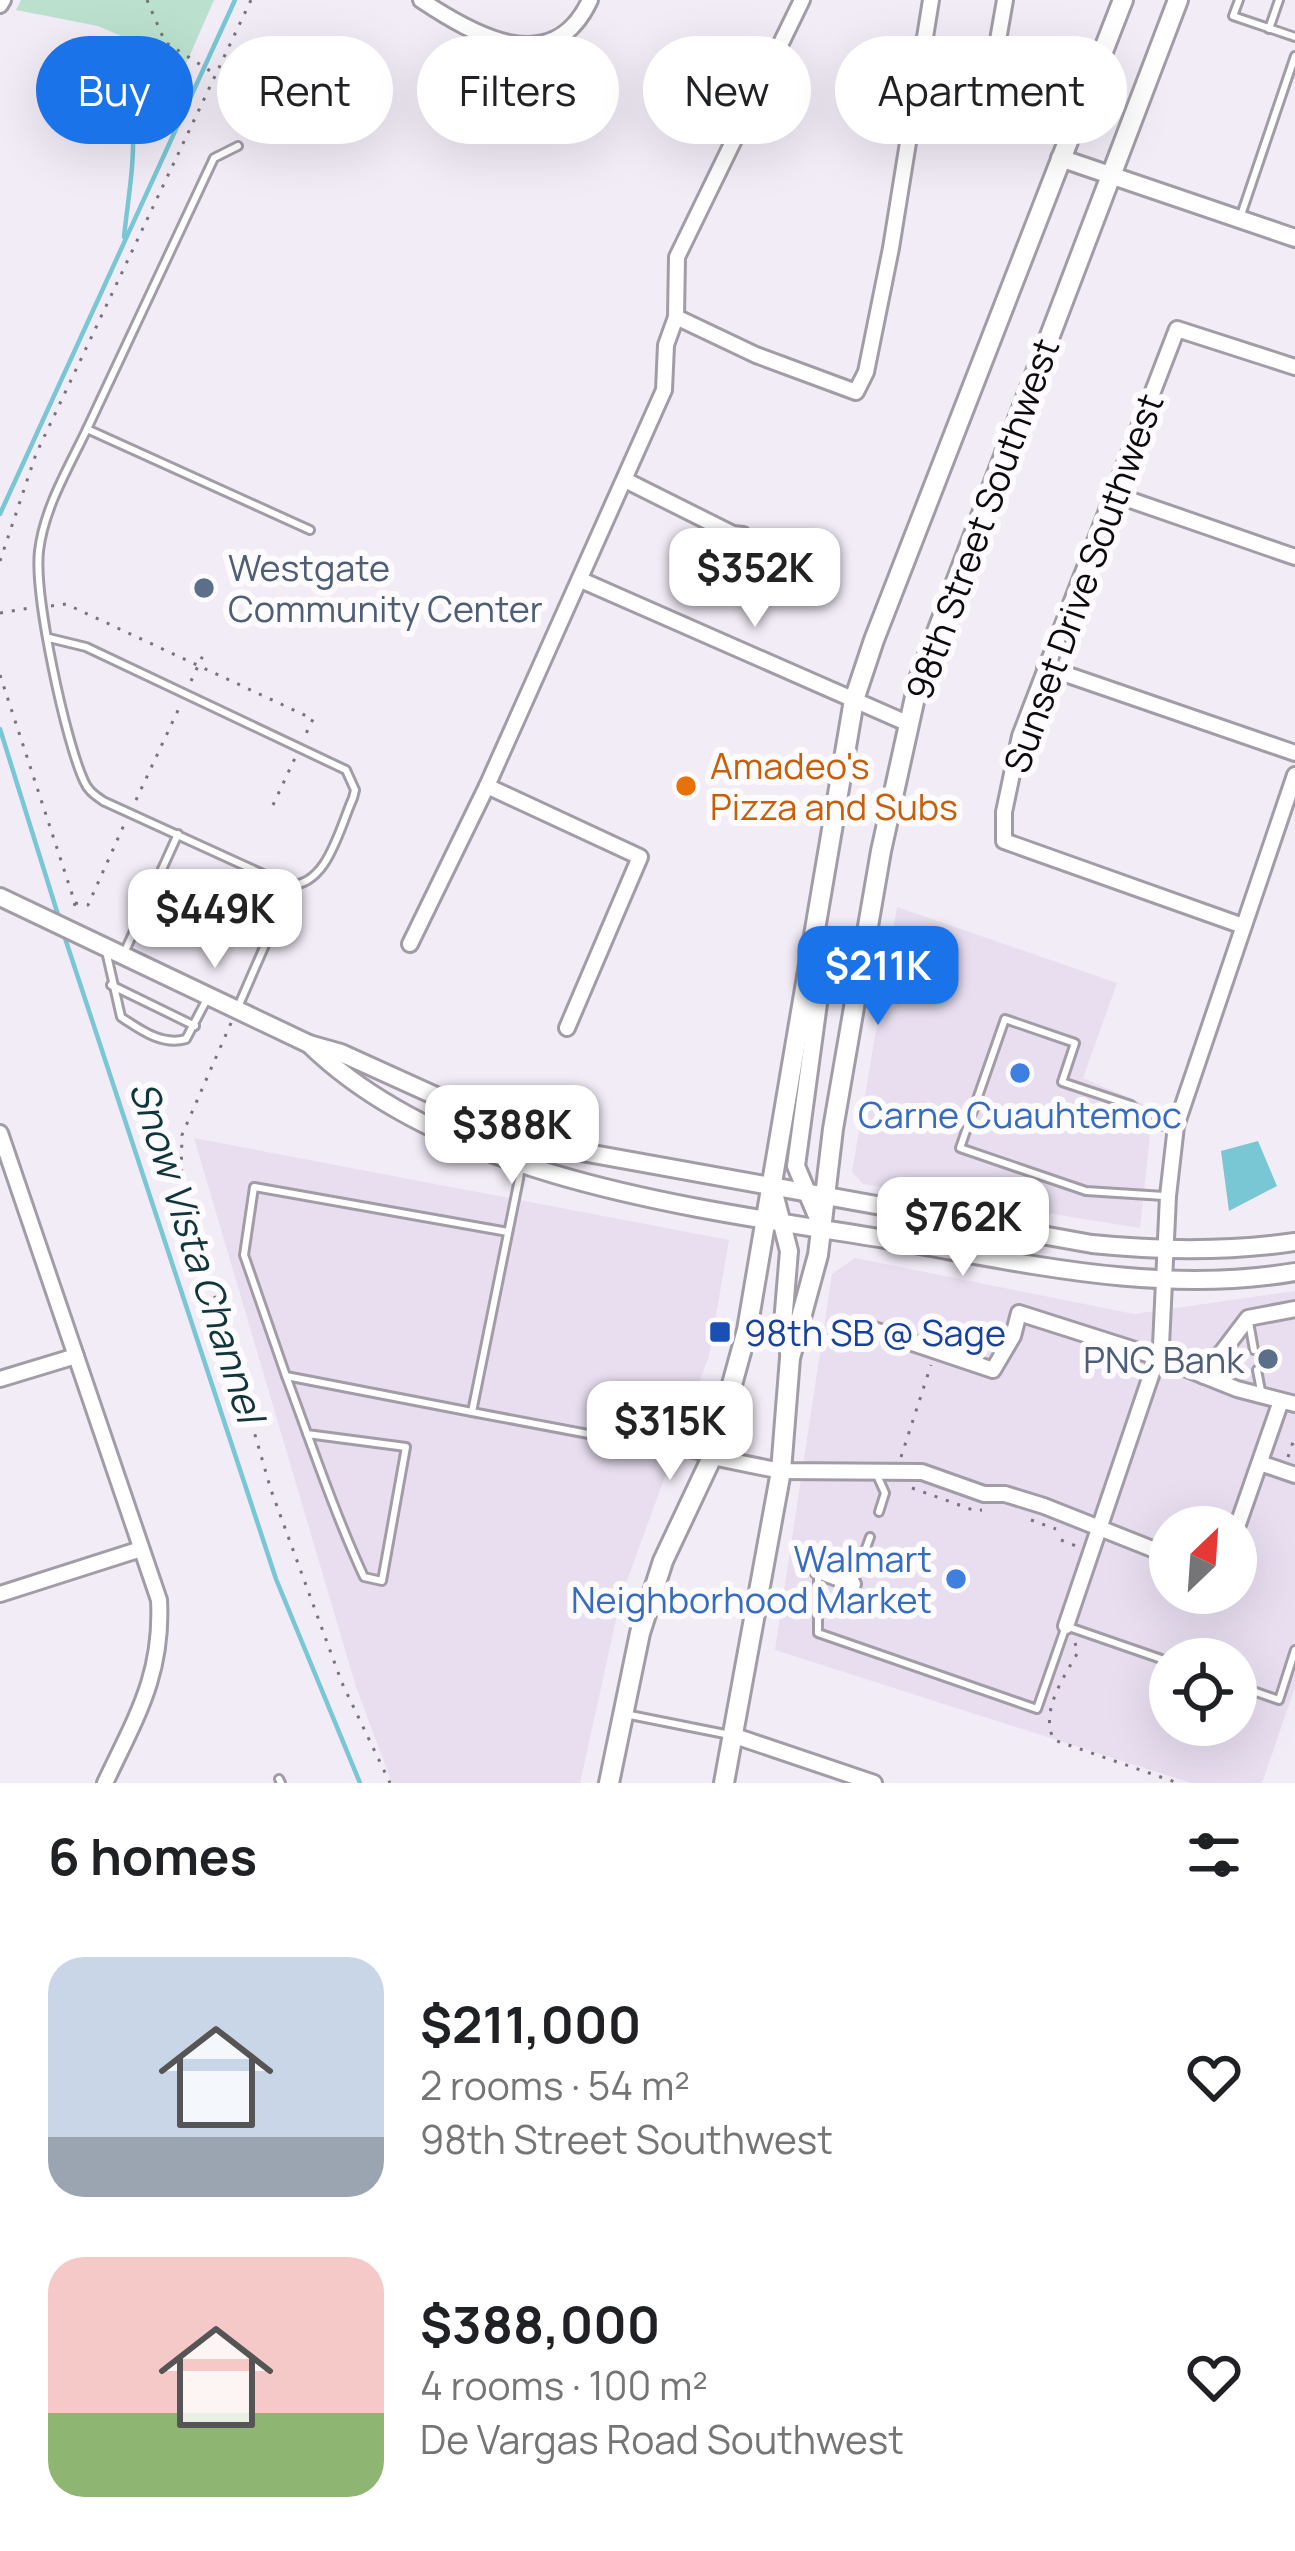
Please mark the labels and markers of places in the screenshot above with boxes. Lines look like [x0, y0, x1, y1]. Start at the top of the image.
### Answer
pin: $352K [671, 528, 839, 630]
place label: Westgate Community Center [228, 543, 543, 633]
marker: Westgate Community Center [191, 575, 217, 601]
place label: Amadeo's Pizza and Subs [710, 741, 958, 831]
marker: Amadeo's Pizza and Subs [673, 773, 699, 799]
pin: $449K [131, 869, 299, 971]
pin: $211K [794, 926, 962, 1028]
marker: Carne Cuauhtemoc [1007, 1060, 1033, 1086]
pin: $388K [428, 1085, 596, 1187]
place label: Carne Cuauhtemoc [858, 1090, 1182, 1139]
pin: $762K [879, 1177, 1047, 1279]
place label: 98th SB @ Sage [744, 1308, 1006, 1357]
marker: 98th SB @ Sage [707, 1319, 733, 1345]
place label: PNC Bank [1083, 1335, 1245, 1384]
marker: PNC Bank [1255, 1346, 1281, 1372]
pin: $315K [586, 1381, 754, 1483]
place label: Walmart Neighborhood Market [571, 1534, 932, 1624]
marker: Walmart Neighborhood Market [943, 1566, 969, 1592]

